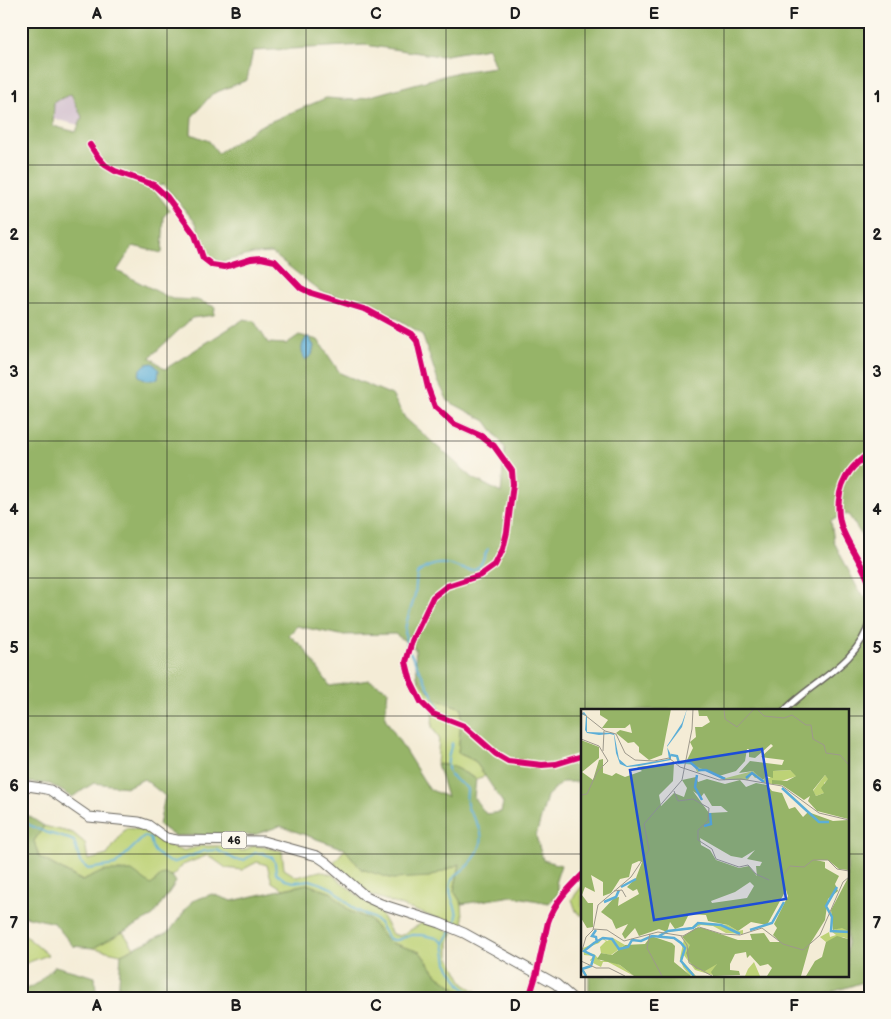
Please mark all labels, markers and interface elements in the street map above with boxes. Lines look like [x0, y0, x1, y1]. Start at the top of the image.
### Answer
text: A [91, 5, 102, 24]
text: B [230, 5, 242, 24]
text: C [370, 5, 382, 24]
text: D [509, 5, 521, 24]
text: E [649, 5, 659, 24]
text: F [789, 5, 799, 24]
text: 1 [11, 88, 17, 107]
text: 1 [874, 88, 880, 107]
text: 2 [9, 226, 19, 245]
text: 2 [872, 226, 882, 245]
text: 3 [9, 363, 19, 382]
text: 3 [872, 363, 882, 382]
text: 4 [9, 501, 19, 520]
text: 4 [872, 501, 882, 520]
text: 5 [9, 639, 19, 658]
text: 5 [872, 639, 882, 658]
inset map [581, 709, 848, 976]
text: 6 [9, 777, 19, 796]
text: 6 [872, 777, 882, 796]
road number: 46 [222, 832, 246, 848]
text: 7 [10, 914, 19, 933]
text: 7 [873, 914, 882, 933]
text: A [91, 997, 102, 1016]
text: B [230, 997, 242, 1016]
text: C [370, 997, 382, 1016]
text: D [509, 997, 521, 1016]
text: E [649, 997, 659, 1016]
text: F [789, 997, 799, 1016]

